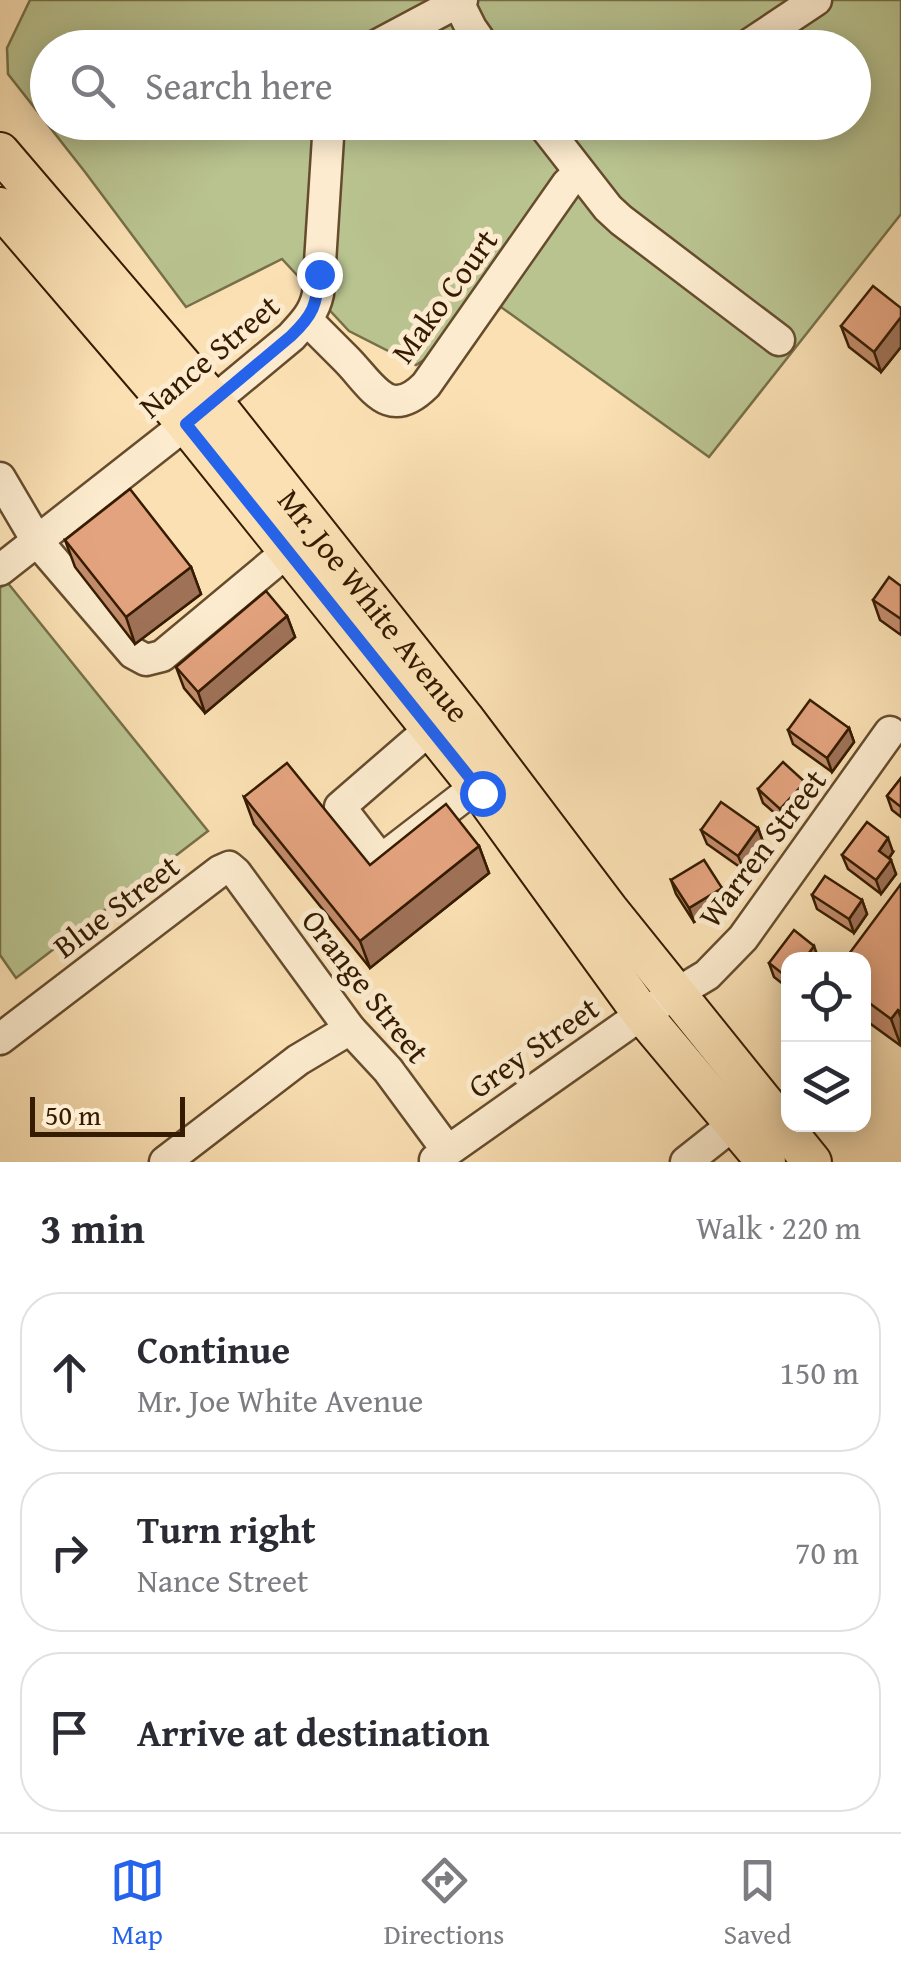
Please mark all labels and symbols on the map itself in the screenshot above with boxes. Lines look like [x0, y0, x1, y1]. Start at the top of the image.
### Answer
street label: Mako Court [379, 219, 509, 373]
route end [297, 252, 343, 298]
street label: Nance Street [128, 283, 290, 429]
street label: Mr. Joe White Avenue [267, 478, 482, 732]
street label: Warren Street [687, 759, 837, 937]
route start [460, 771, 506, 817]
street label: Blue Street [43, 843, 189, 969]
street label: Orange Street [291, 899, 441, 1073]
street label: Grey Street [458, 985, 608, 1109]
scale bar [30, 1092, 185, 1136]

